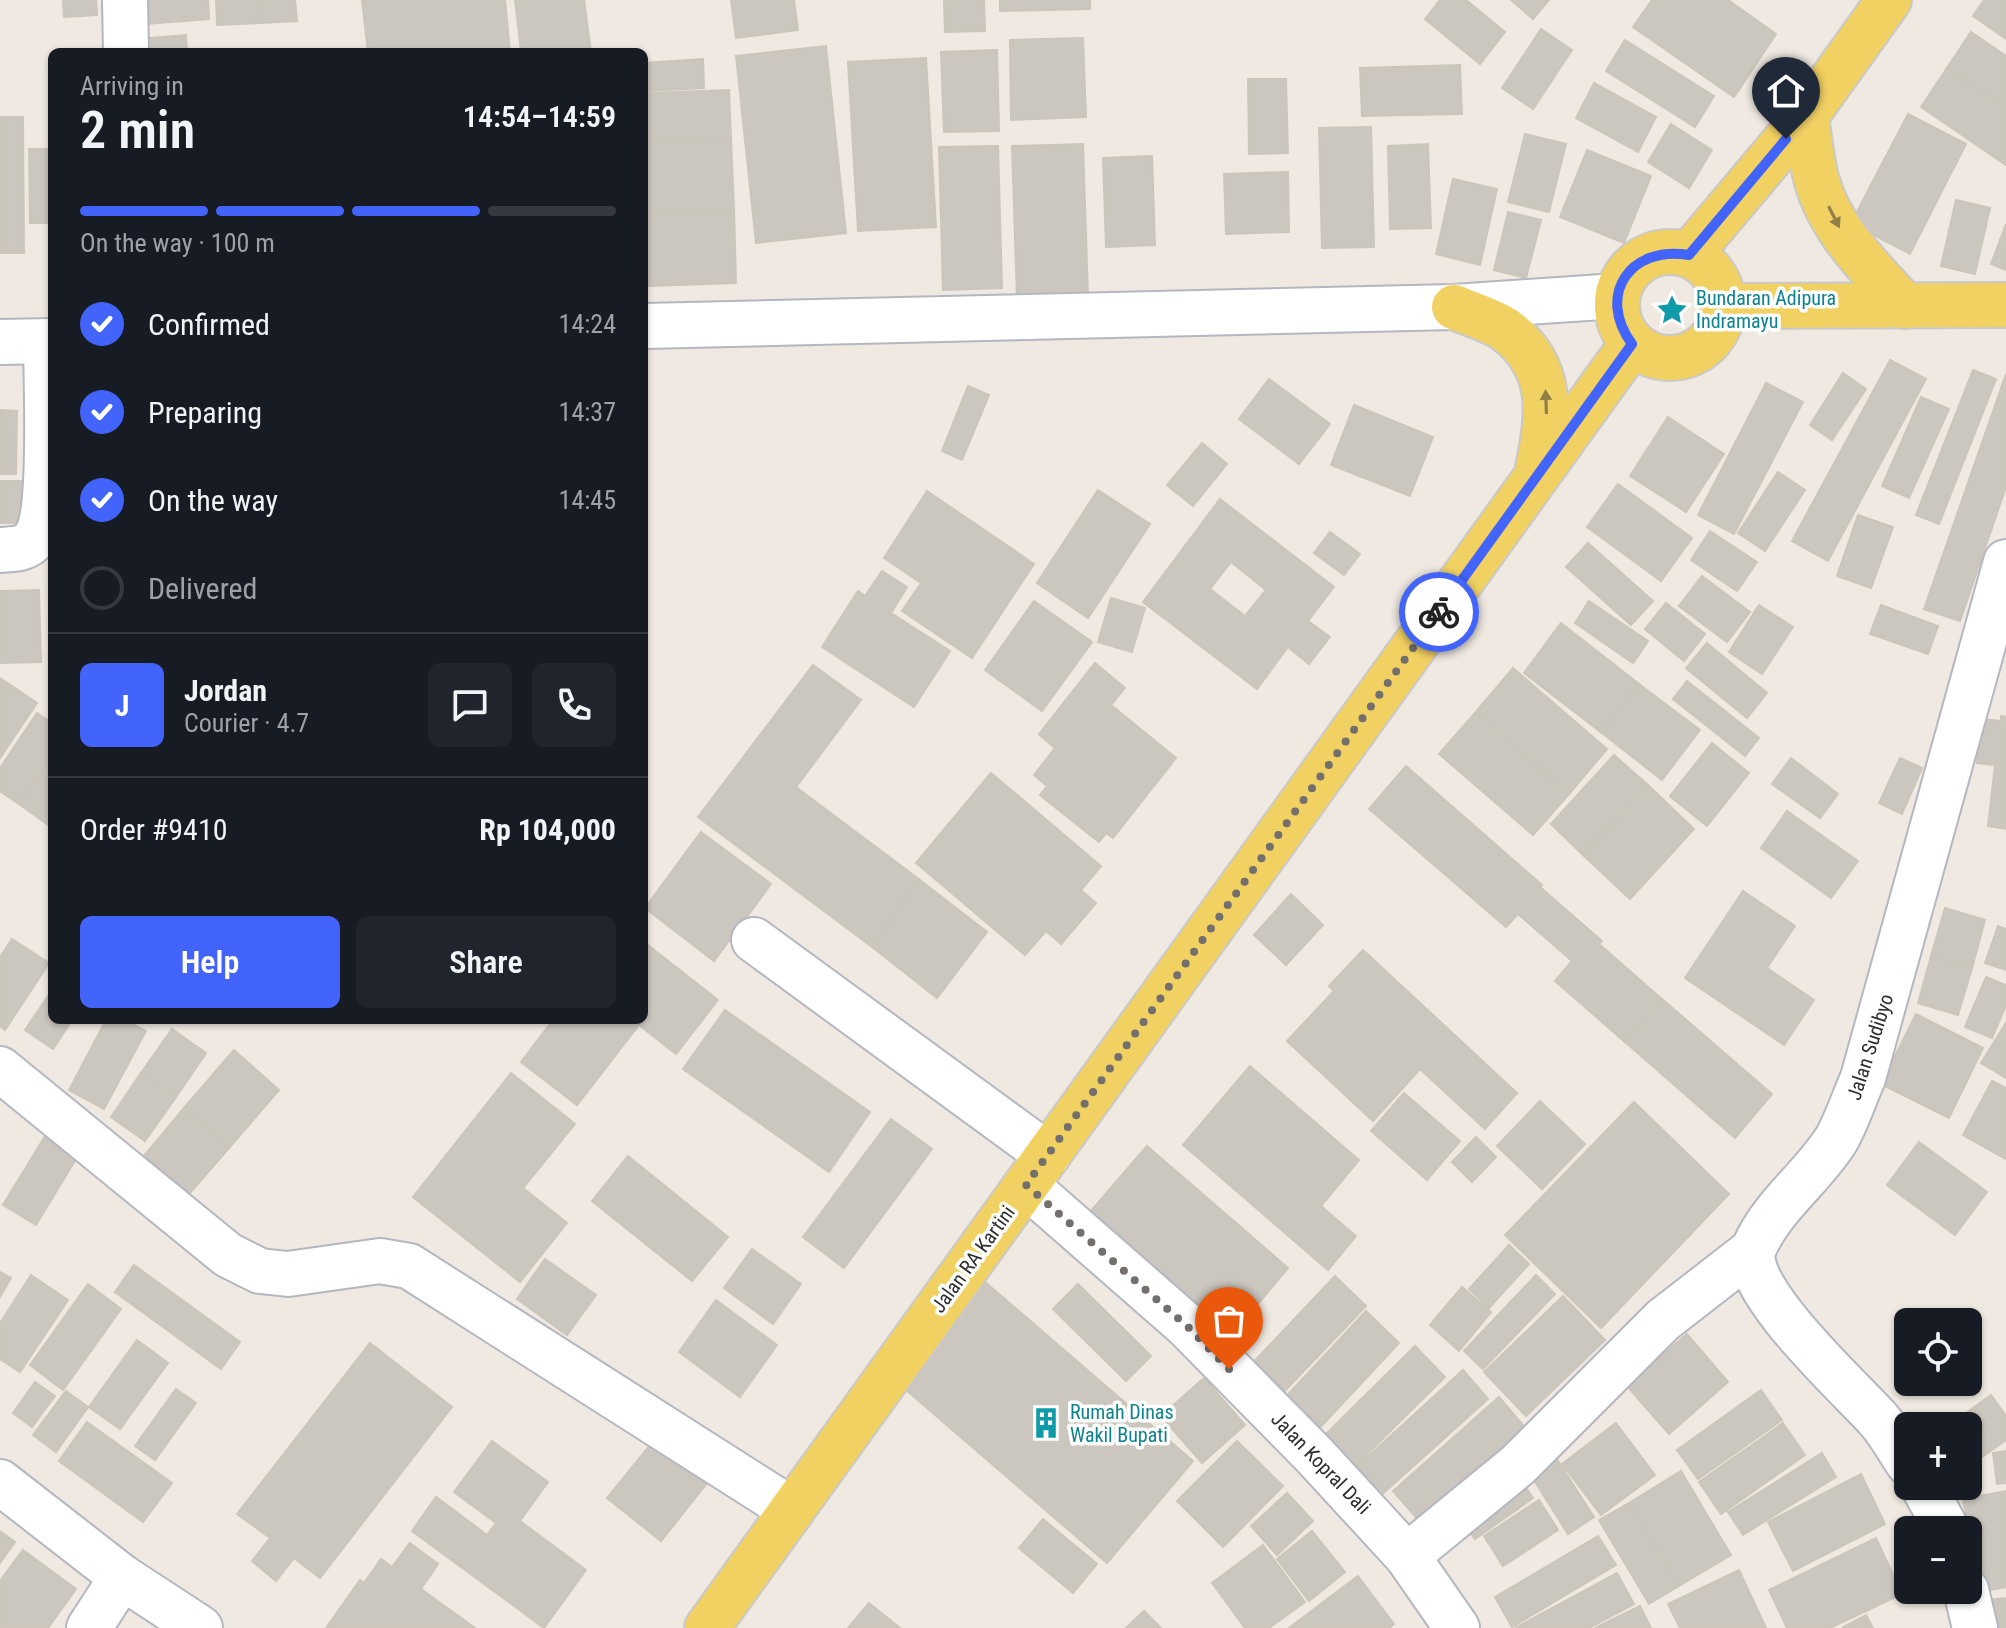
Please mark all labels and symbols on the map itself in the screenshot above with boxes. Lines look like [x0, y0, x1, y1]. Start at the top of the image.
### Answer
pin [1752, 57, 1820, 139]
one-way arrow [1828, 205, 1841, 228]
place label: Bundaran Adipura Indramayu [1696, 286, 1836, 333]
place icon: Bundaran Adipura Indramayu [1655, 293, 1689, 327]
one-way arrow [1540, 388, 1553, 414]
courier [1399, 572, 1479, 652]
street label: Jalan Sudibyo [1842, 991, 1898, 1103]
street label: Jalan RA Kartini [926, 1201, 1020, 1317]
pin [1195, 1287, 1263, 1369]
place label: Rumah Dinas Wakil Bupati [1070, 1400, 1174, 1447]
building icon: Rumah Dinas Wakil Bupati [1029, 1406, 1063, 1440]
street label: Jalan Kopral Dali [1266, 1407, 1376, 1519]

